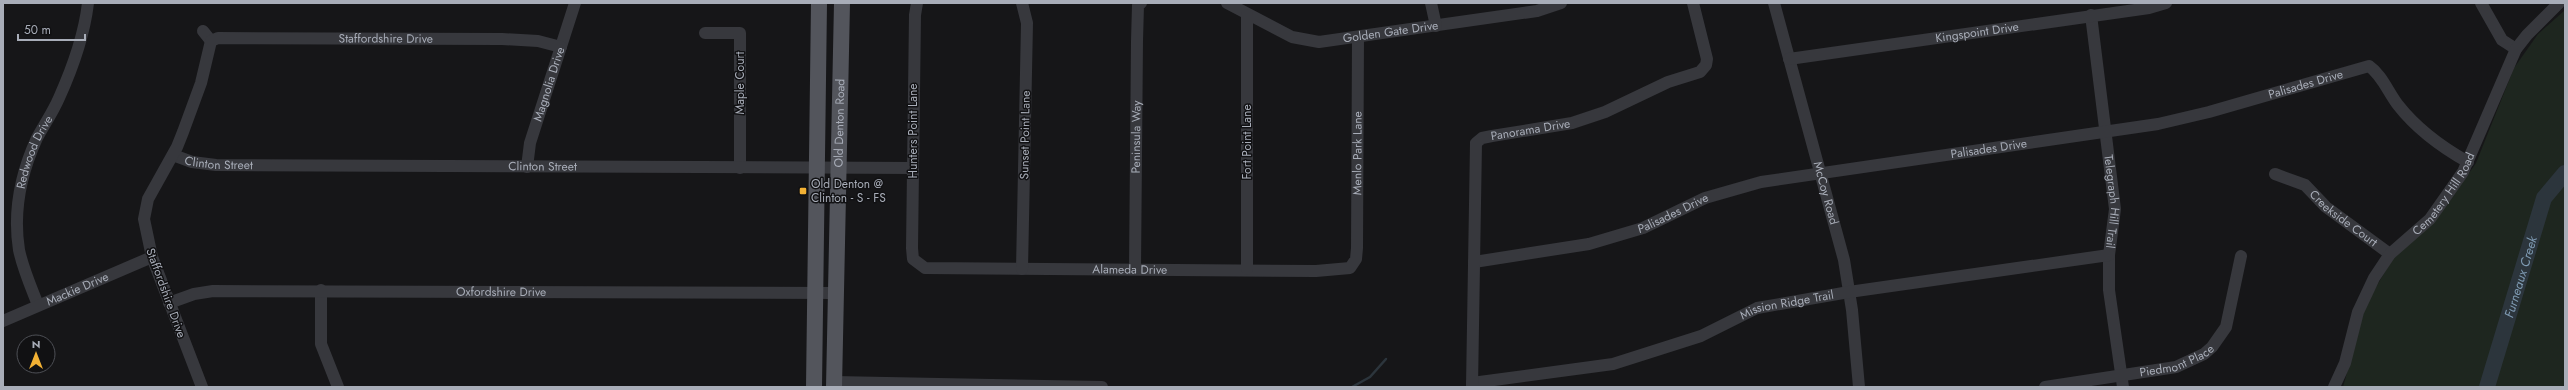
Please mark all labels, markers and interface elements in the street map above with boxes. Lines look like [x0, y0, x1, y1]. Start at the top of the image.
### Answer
scale bar [18, 16, 85, 42]
street label: Golden Gate Drive [1342, 16, 1439, 48]
street label: Kingspoint Drive [1934, 18, 2020, 47]
text: 50 m [24, 21, 51, 39]
street label: Staffordshire Drive [339, 29, 433, 48]
street label: Magnolia Drive [529, 45, 569, 124]
street label: Maple Court [731, 51, 749, 114]
street label: Palisades Drive [2266, 65, 2345, 103]
street label: Old Denton Road [830, 79, 849, 168]
street label: Hunters Point Lane [904, 83, 922, 179]
street label: Sunset Point Lane [1015, 90, 1035, 180]
street label: Peninsula Way [1127, 100, 1145, 174]
street label: Fort Point Lane [1238, 104, 1256, 180]
street label: Menlo Park Lane [1348, 111, 1367, 195]
street label: Redwood Drive [12, 112, 57, 190]
street label: Panorama Drive [1489, 114, 1572, 145]
street label: Palisades Drive [1949, 134, 2028, 163]
street label: Cemetery Hill Road [2408, 150, 2479, 240]
street label: Clinton Street [182, 151, 253, 174]
street label: Telegraph Hill Trail [2099, 154, 2124, 250]
street label: Clinton Street [508, 157, 577, 176]
street label: McCoy Road [1809, 159, 1843, 227]
place label: Old Denton @ Clinton - S - FS [811, 175, 886, 207]
marker: Old Denton @ Clinton - S - FS [798, 186, 808, 196]
street label: Creekside Court [2305, 186, 2381, 251]
street label: Palisades Drive [1636, 189, 1711, 238]
water label: Furneaux Creek [2499, 233, 2542, 320]
street label: Staffordshire Drive [141, 246, 191, 340]
street label: Alameda Drive [1092, 260, 1167, 279]
street label: Mackie Drive [43, 268, 111, 310]
street label: Oxfordshire Drive [456, 283, 546, 301]
street label: Mission Ridge Trail [1737, 286, 1835, 324]
north arrow [16, 334, 56, 374]
text: N [32, 336, 40, 352]
street label: Piedmont Place [2138, 340, 2218, 381]

